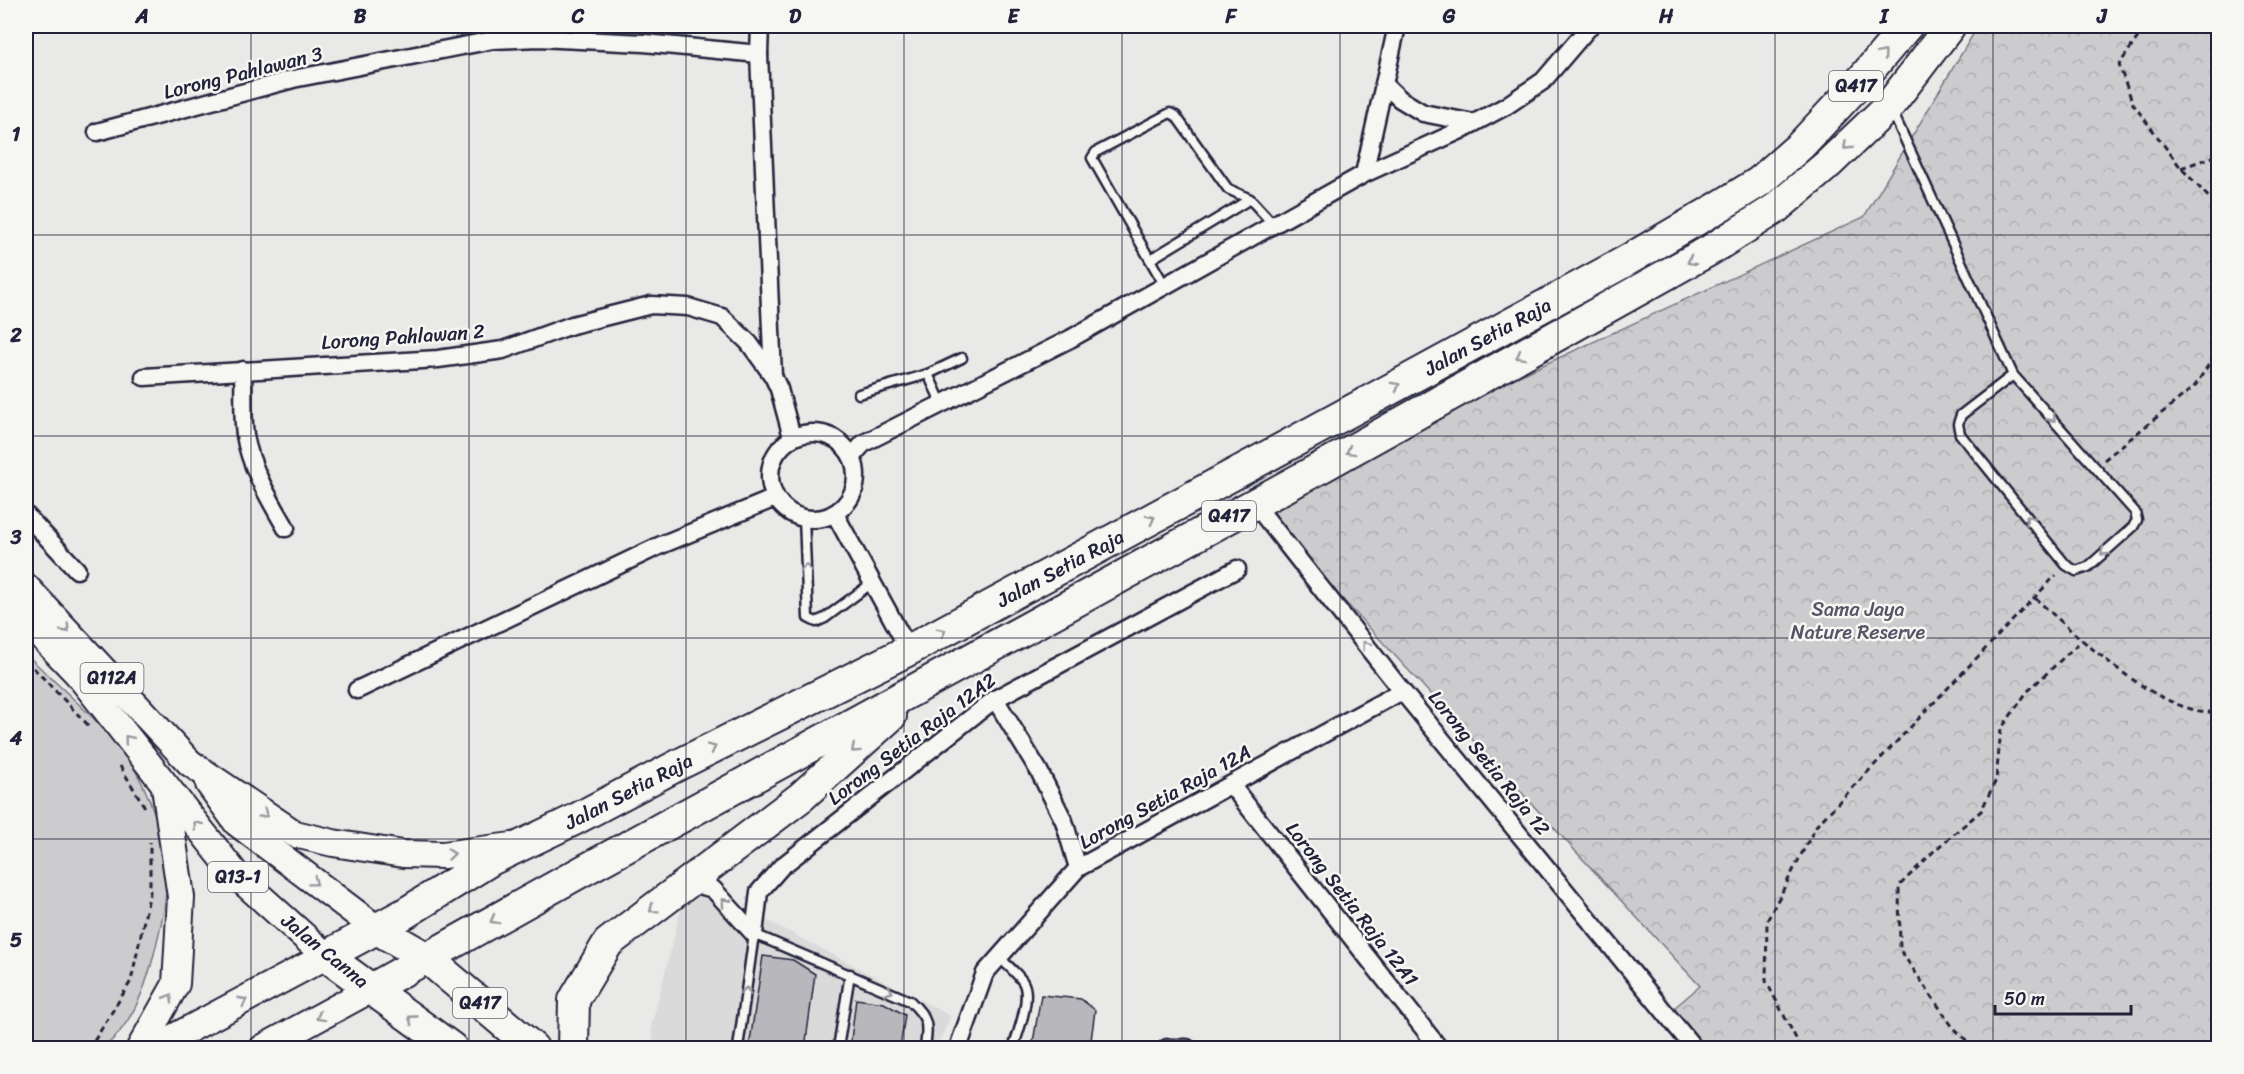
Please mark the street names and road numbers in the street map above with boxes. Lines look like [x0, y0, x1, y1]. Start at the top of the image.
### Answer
street label: Lorong Pahlawan 3 [160, 36, 326, 110]
road number: Q417 [1829, 71, 1883, 101]
street label: Jalan Setia Raja [1417, 287, 1558, 386]
street label: Lorong Pahlawan 2 [320, 314, 486, 360]
road number: Q417 [1202, 501, 1256, 531]
street label: Jalan Setia Raja [989, 519, 1131, 617]
road number: Q112A [80, 663, 144, 693]
street label: Lorong Setia Raja 12A2 [820, 663, 1004, 814]
street label: Lorong Setia Raja 12 [1419, 682, 1559, 844]
street label: Lorong Setia Raja 12A [1072, 735, 1258, 859]
street label: Jalan Setia Raja [558, 743, 699, 840]
street label: Lorong Setia Raja 12A1 [1276, 814, 1428, 994]
road number: Q13-1 [208, 862, 268, 892]
street label: Jalan Canna [272, 904, 377, 998]
road number: Q417 [453, 988, 507, 1018]

